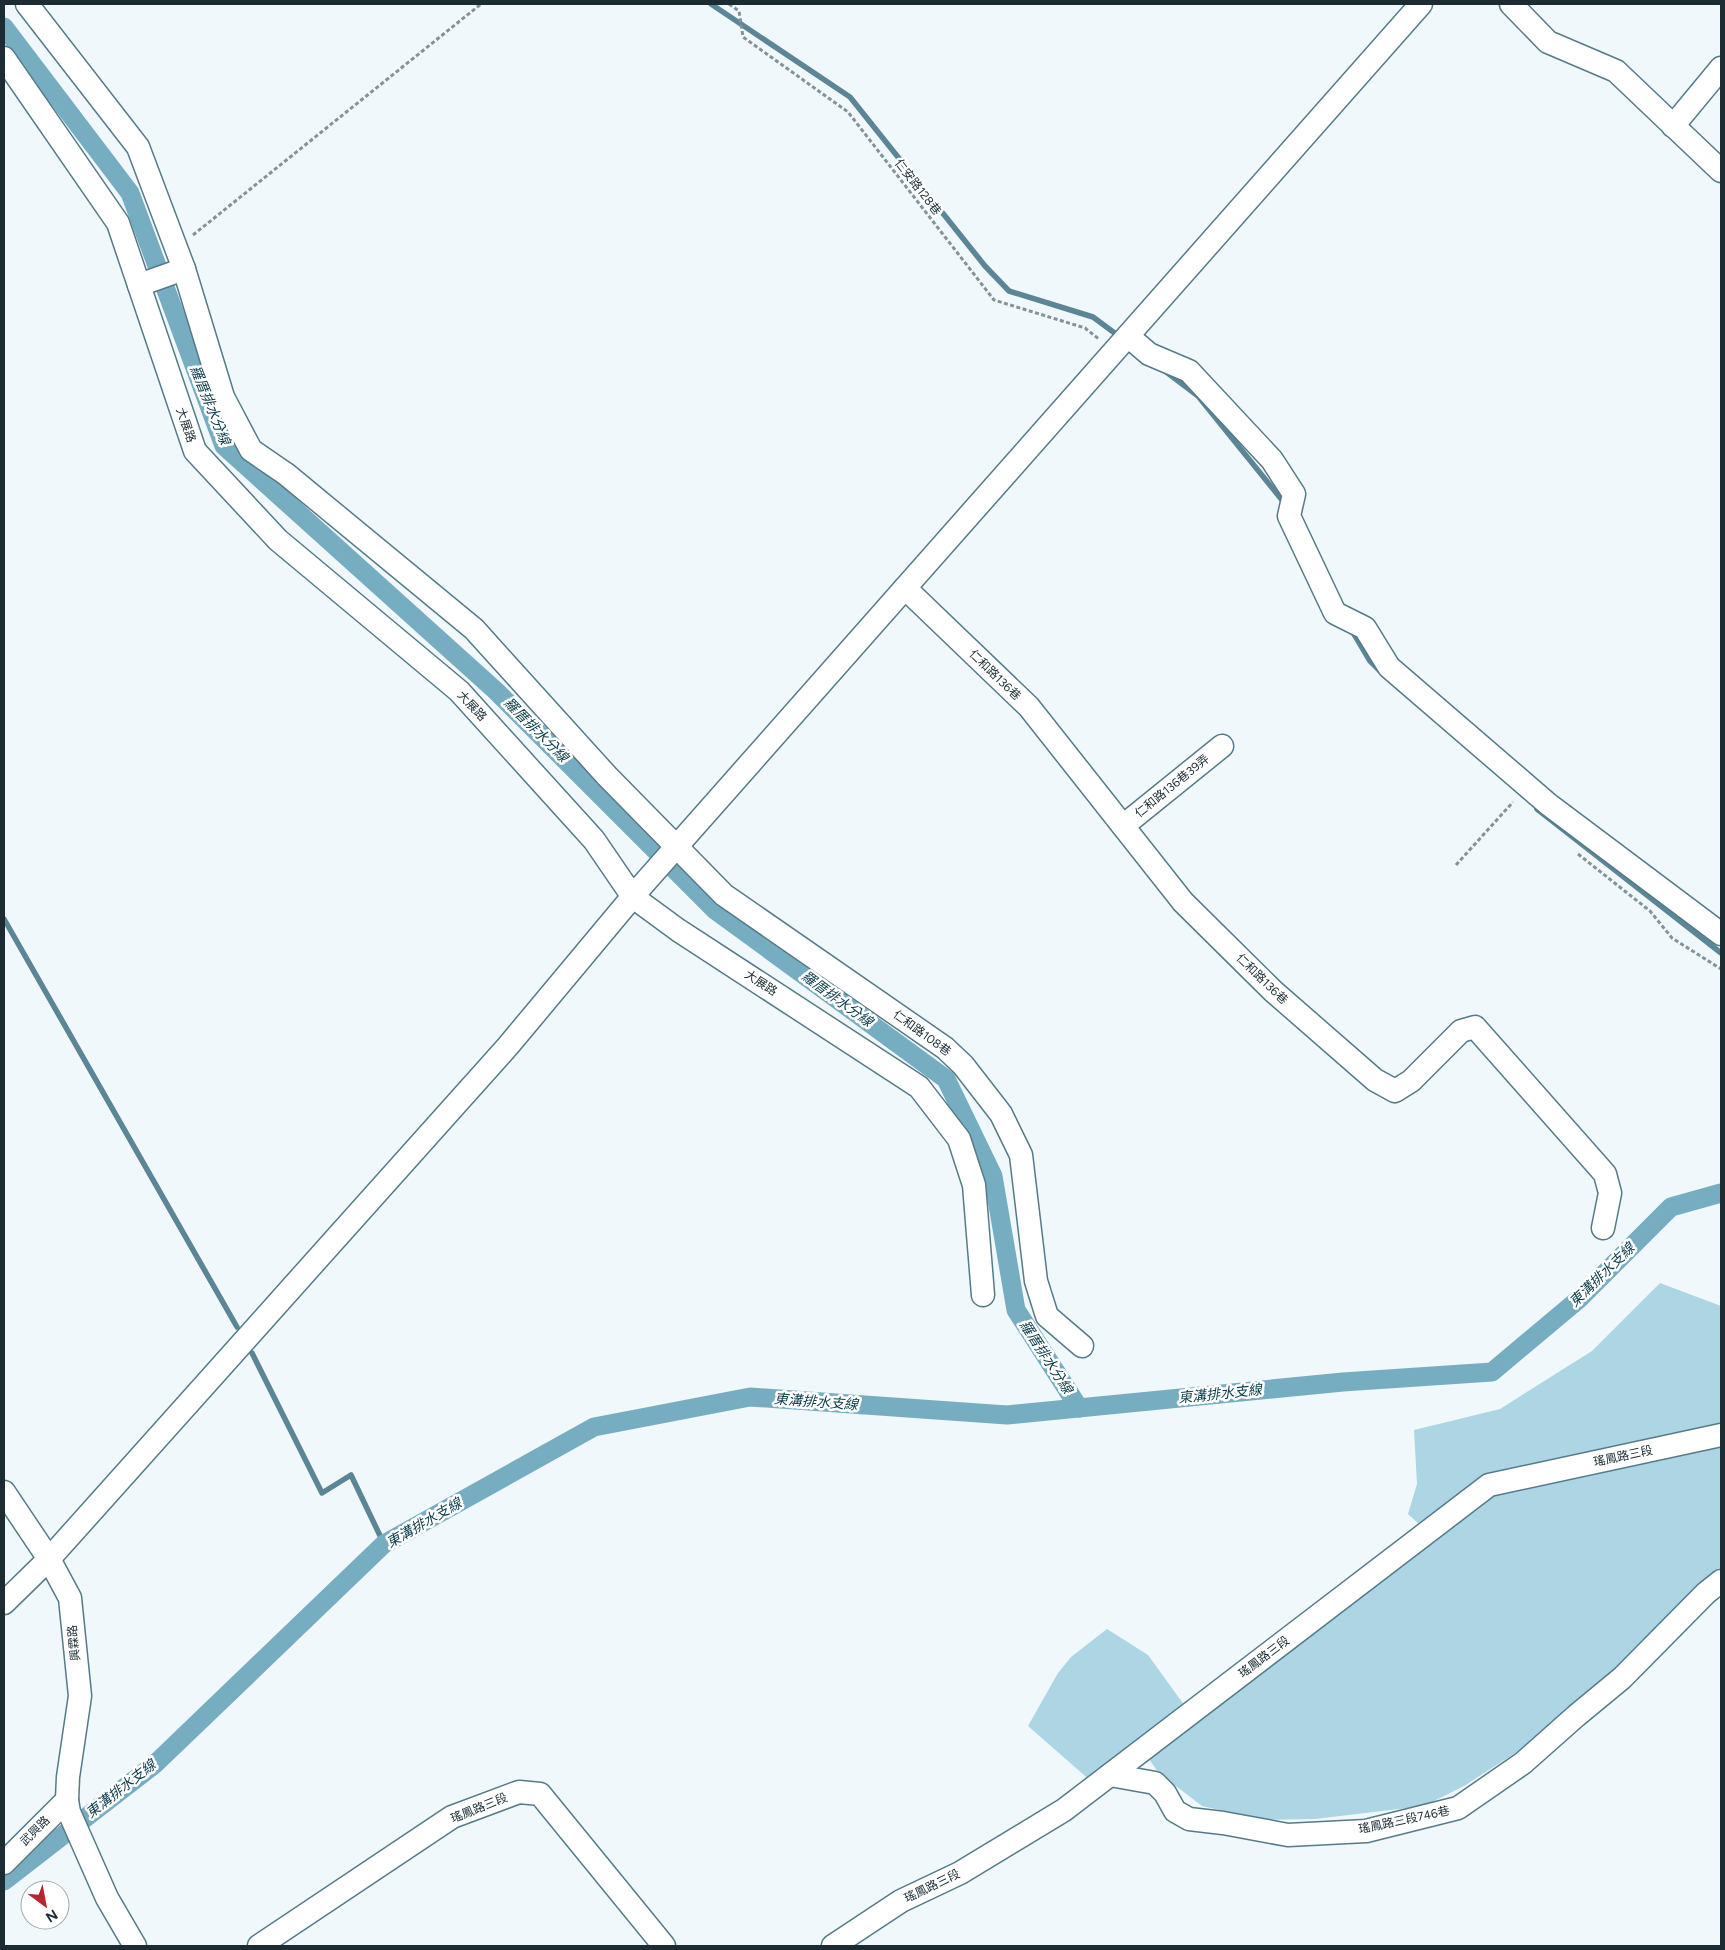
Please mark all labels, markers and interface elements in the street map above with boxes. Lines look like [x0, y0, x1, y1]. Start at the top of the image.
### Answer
street label: 仁安路128巷 [892, 156, 944, 218]
water label: 羅厝排水分線 [186, 363, 234, 449]
street label: 大展路 [174, 406, 198, 444]
street label: 仁和路136巷 [966, 647, 1024, 703]
street label: 大展路 [455, 688, 489, 724]
water label: 羅厝排水分線 [500, 694, 573, 767]
street label: 仁和路136巷39弄 [1132, 752, 1212, 820]
street label: 仁和路136巷 [1233, 951, 1291, 1007]
street label: 大展路 [742, 967, 780, 999]
water label: 羅厝排水分線 [798, 967, 878, 1032]
street label: 仁和路108巷 [890, 1007, 954, 1059]
water label: 東溝排水支線 [1566, 1238, 1640, 1310]
water label: 羅厝排水分線 [1016, 1317, 1077, 1399]
water label: 東溝排水支線 [1177, 1381, 1265, 1407]
water label: 東溝排水支線 [774, 1391, 860, 1414]
street label: 瑤鳳路三段 [1592, 1443, 1654, 1469]
water label: 東溝排水支線 [383, 1494, 466, 1551]
street label: 興霖路 [65, 1624, 83, 1662]
street label: 瑤鳳路三段 [1236, 1633, 1292, 1681]
water label: 東溝排水支線 [83, 1755, 161, 1822]
street label: 瑤鳳路三段 [449, 1790, 509, 1826]
street label: 瑤鳳路三段746巷 [1357, 1804, 1451, 1836]
street label: 武興路 [17, 1813, 53, 1849]
street label: 瑤鳳路三段 [902, 1867, 962, 1905]
north arrow [20, 1880, 70, 1930]
text: N [43, 1906, 61, 1926]

